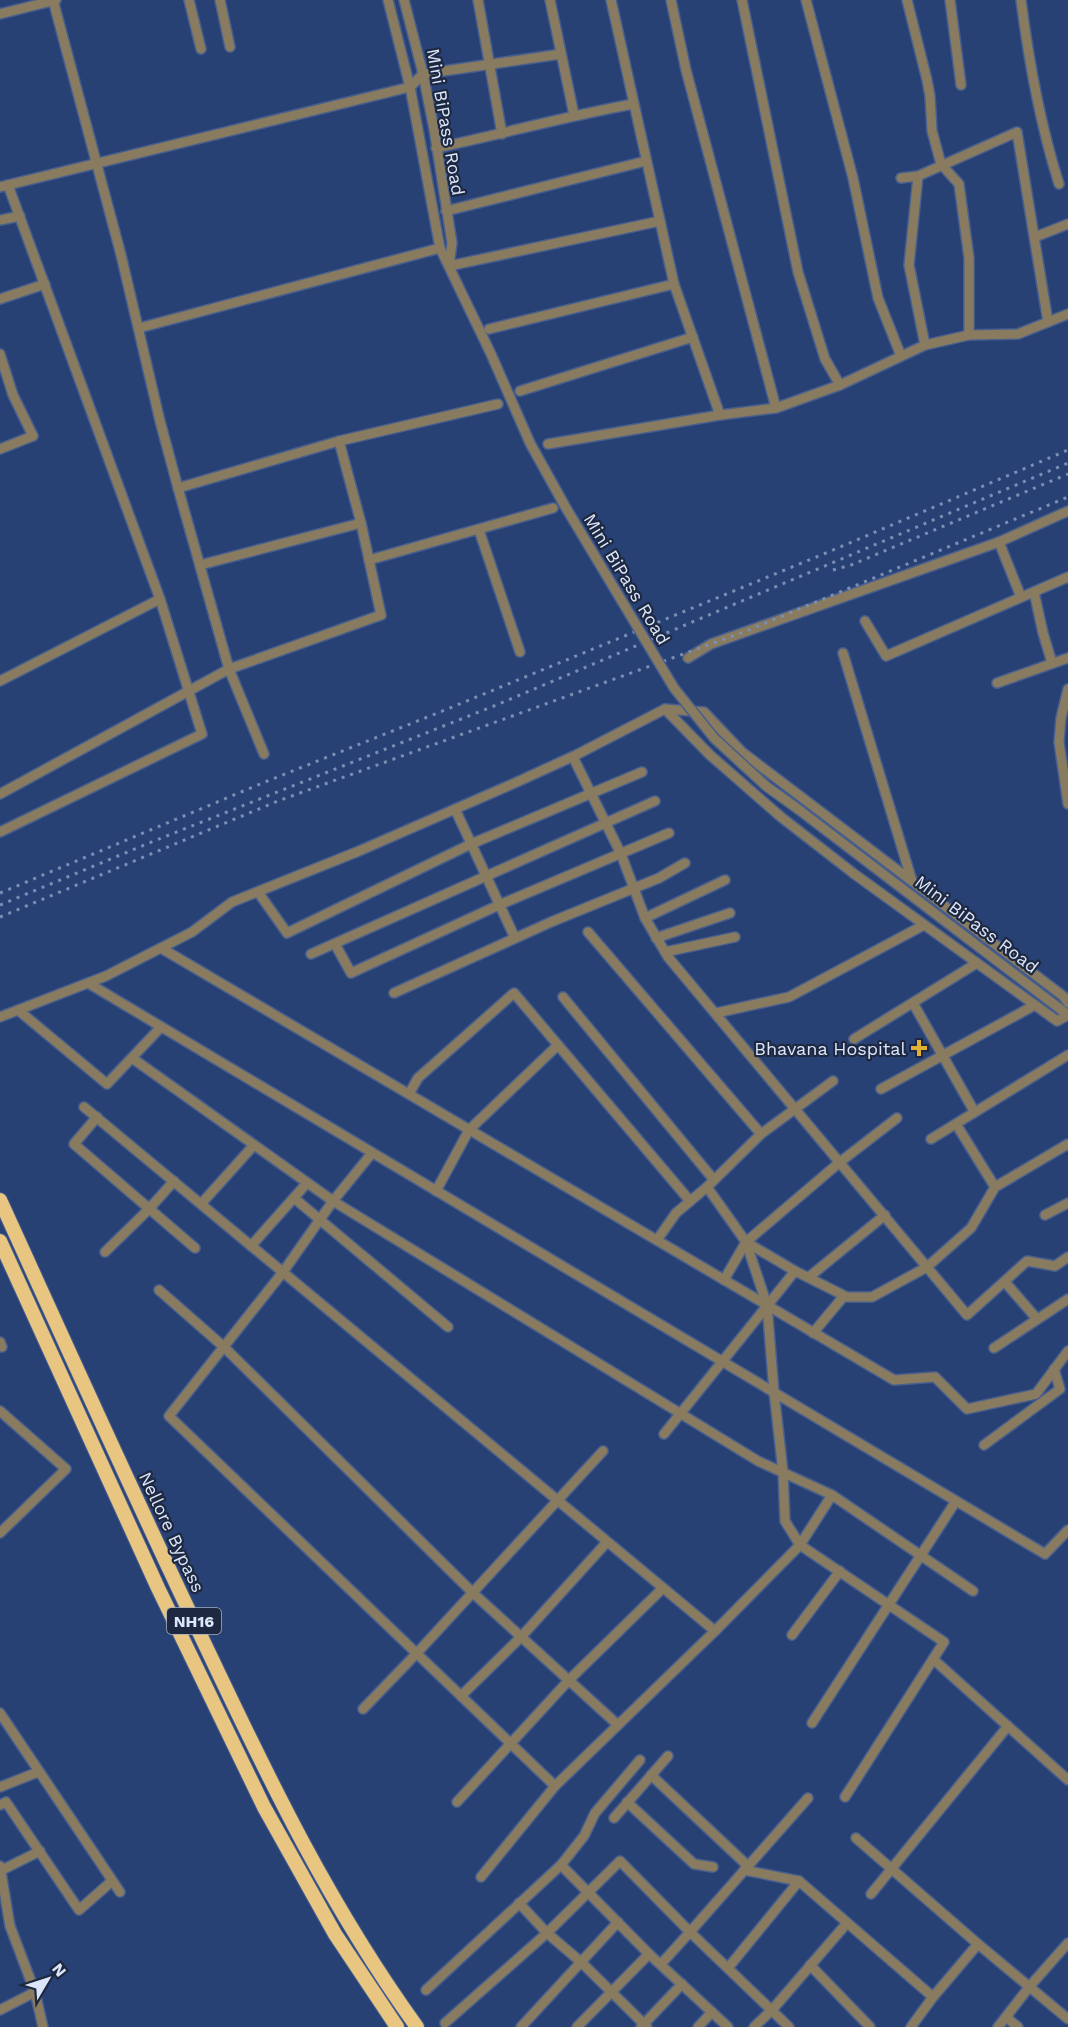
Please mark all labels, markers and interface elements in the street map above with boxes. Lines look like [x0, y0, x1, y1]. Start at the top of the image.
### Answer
street label: Mini BiPass Road [423, 47, 469, 197]
street label: Mini BiPass Road [580, 510, 674, 648]
street label: Mini BiPass Road [911, 871, 1043, 977]
place label: Bhavana Hospital [754, 1038, 906, 1059]
marker: Bhavana Hospital [910, 1039, 928, 1057]
street label: Nellore Bypass [135, 1468, 209, 1596]
road number: NH16 [167, 1608, 221, 1634]
north arrow [18, 1949, 78, 2009]
text: N [48, 1959, 70, 1980]

